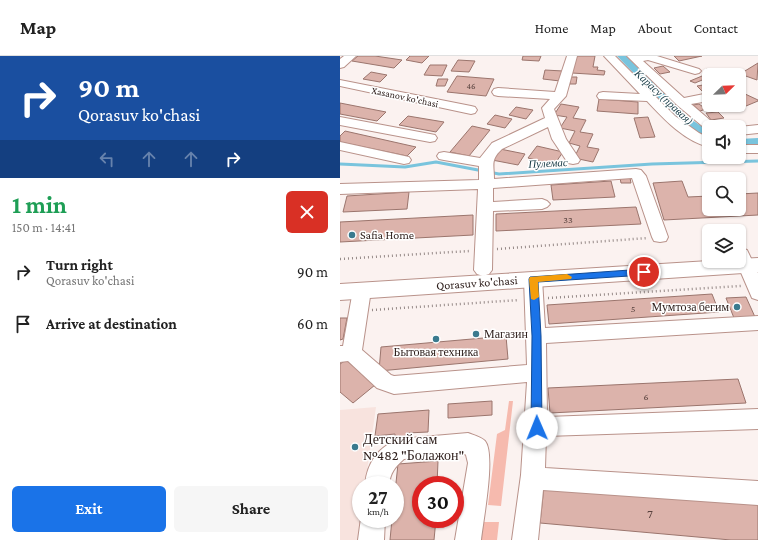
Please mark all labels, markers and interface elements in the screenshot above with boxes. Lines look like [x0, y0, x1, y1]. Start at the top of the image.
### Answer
text: Map [20, 17, 56, 38]
text: Home [535, 20, 568, 36]
text: Map [590, 20, 616, 36]
text: About [638, 20, 672, 36]
text: Contact [694, 20, 738, 36]
water label: Карасу (правая) [631, 66, 696, 128]
north arrow [702, 68, 746, 112]
map controls [702, 68, 746, 268]
icon: right [12, 72, 64, 124]
text: 90 m [78, 72, 139, 103]
house number: 46 [466, 81, 476, 91]
street label: Xasanov ko'chasi [371, 85, 440, 110]
text: Qorasuv ko'chasi [78, 105, 200, 125]
button: sound [702, 120, 746, 164]
icon: left [96, 148, 118, 170]
icon: ahead [138, 148, 160, 170]
icon: ahead [180, 148, 202, 170]
icon: right [222, 148, 244, 170]
water label: Пулемас [527, 156, 568, 170]
button: search [702, 172, 746, 216]
text: 1 min [12, 191, 67, 218]
button: close [286, 191, 328, 233]
house number: 33 [563, 214, 573, 225]
text: 150 m · 14:41 [12, 220, 76, 235]
button: layers [702, 224, 746, 268]
place label: Safia Home [360, 228, 414, 242]
marker: Safia Home [347, 230, 357, 240]
pin [627, 255, 661, 289]
text: Turn right [46, 257, 113, 273]
icon: right [12, 261, 34, 283]
icon: arrive [633, 261, 655, 283]
text: 90 m [297, 264, 328, 280]
text: Qorasuv ko'chasi [46, 273, 134, 288]
street label: Qorasuv ko'chasi [436, 273, 518, 293]
place label: Мумтоза бегим [652, 300, 729, 314]
marker: Мумтоза бегим [732, 302, 742, 312]
house number: 5 [631, 303, 636, 314]
icon: arrive [12, 313, 34, 335]
text: Arrive at destination [46, 316, 177, 332]
text: 60 m [297, 316, 328, 332]
place label: Магазин [484, 327, 528, 341]
marker: Магазин [471, 329, 481, 339]
marker: Бытовая техника [431, 334, 441, 344]
place label: Бытовая техника [394, 345, 479, 359]
house number: 6 [643, 391, 649, 402]
position arrow [516, 407, 558, 449]
place label: Детский сам №482 "Болажон" [363, 431, 464, 463]
marker: Детский сам №482 "Болажон" [350, 442, 360, 452]
speed limit sign: 30 [412, 476, 464, 528]
button: Exit [12, 486, 166, 532]
button: Share [174, 486, 328, 532]
text: 27 [368, 486, 388, 508]
text: km/h [367, 506, 389, 517]
house number: 7 [647, 507, 653, 521]

